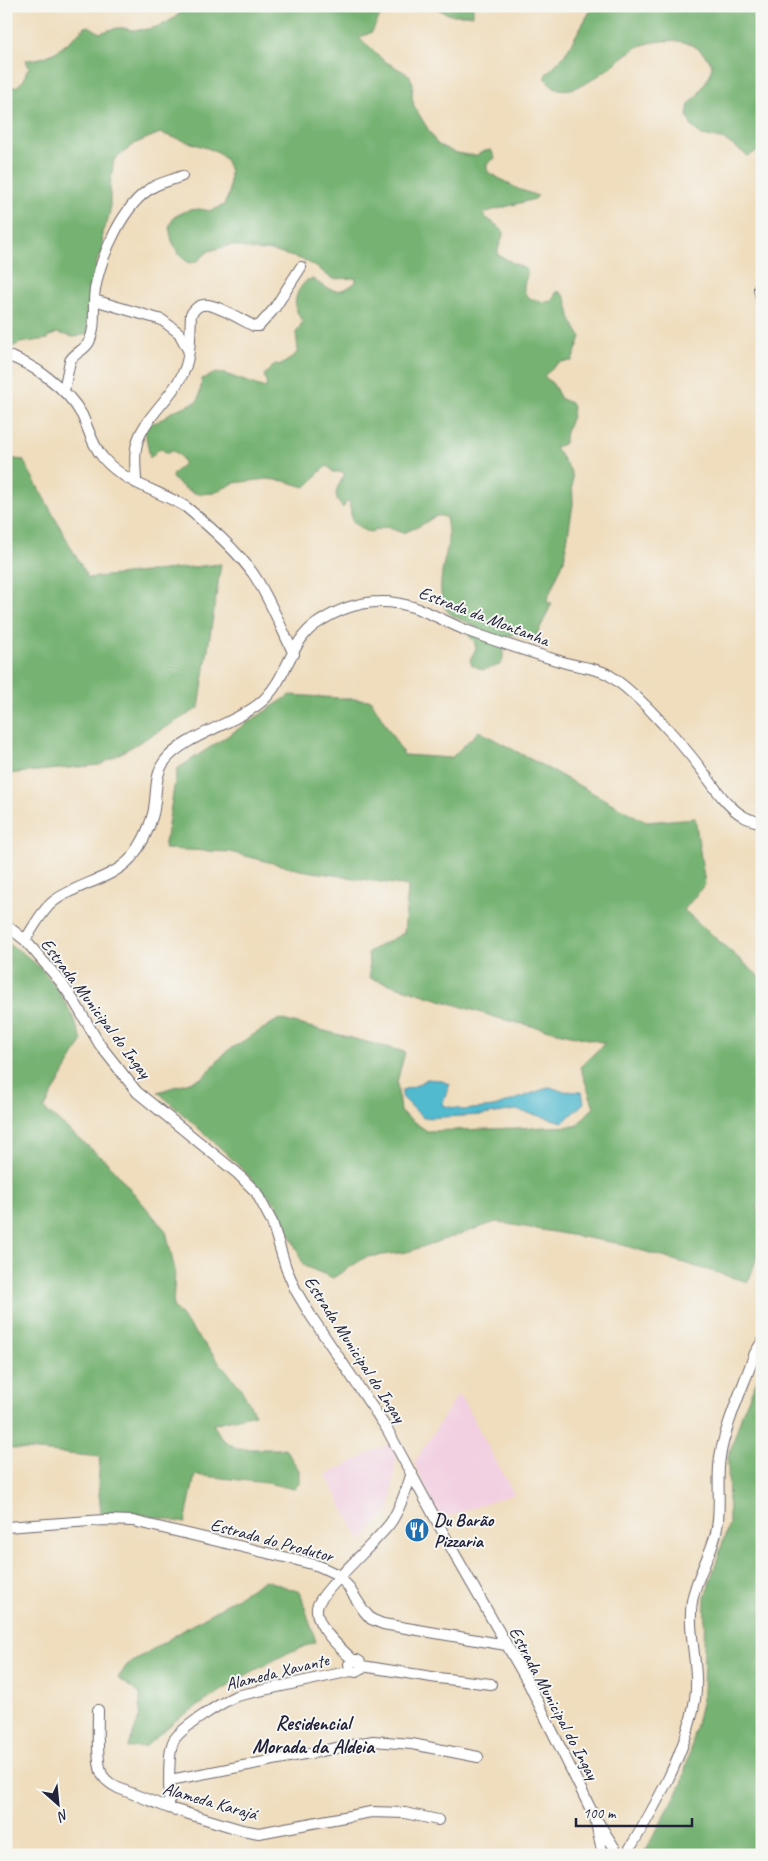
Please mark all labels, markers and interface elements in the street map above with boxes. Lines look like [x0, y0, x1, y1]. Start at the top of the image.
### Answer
street label: Estrada da Montanha [416, 581, 554, 652]
street label: Estrada Municipal do Ingay [36, 933, 157, 1084]
street label: Estrada Municipal do Ingay [299, 1272, 412, 1428]
place label: Du Barão Pizzaria [434, 1509, 495, 1552]
street label: Estrada do Produtor [208, 1513, 337, 1567]
restaurant icon: Du Barão Pizzaria [404, 1517, 430, 1543]
street label: Estrada Municipal do Ingay [504, 1623, 604, 1785]
street label: Alameda Xavante [223, 1648, 332, 1695]
district label: Residencial Morada da Aldeia [252, 1711, 376, 1759]
street label: Alameda Karajá [160, 1777, 262, 1826]
north arrow [32, 1778, 82, 1828]
scale bar [576, 1796, 692, 1828]
text: 100 m [583, 1804, 617, 1823]
text: N [54, 1806, 71, 1826]

